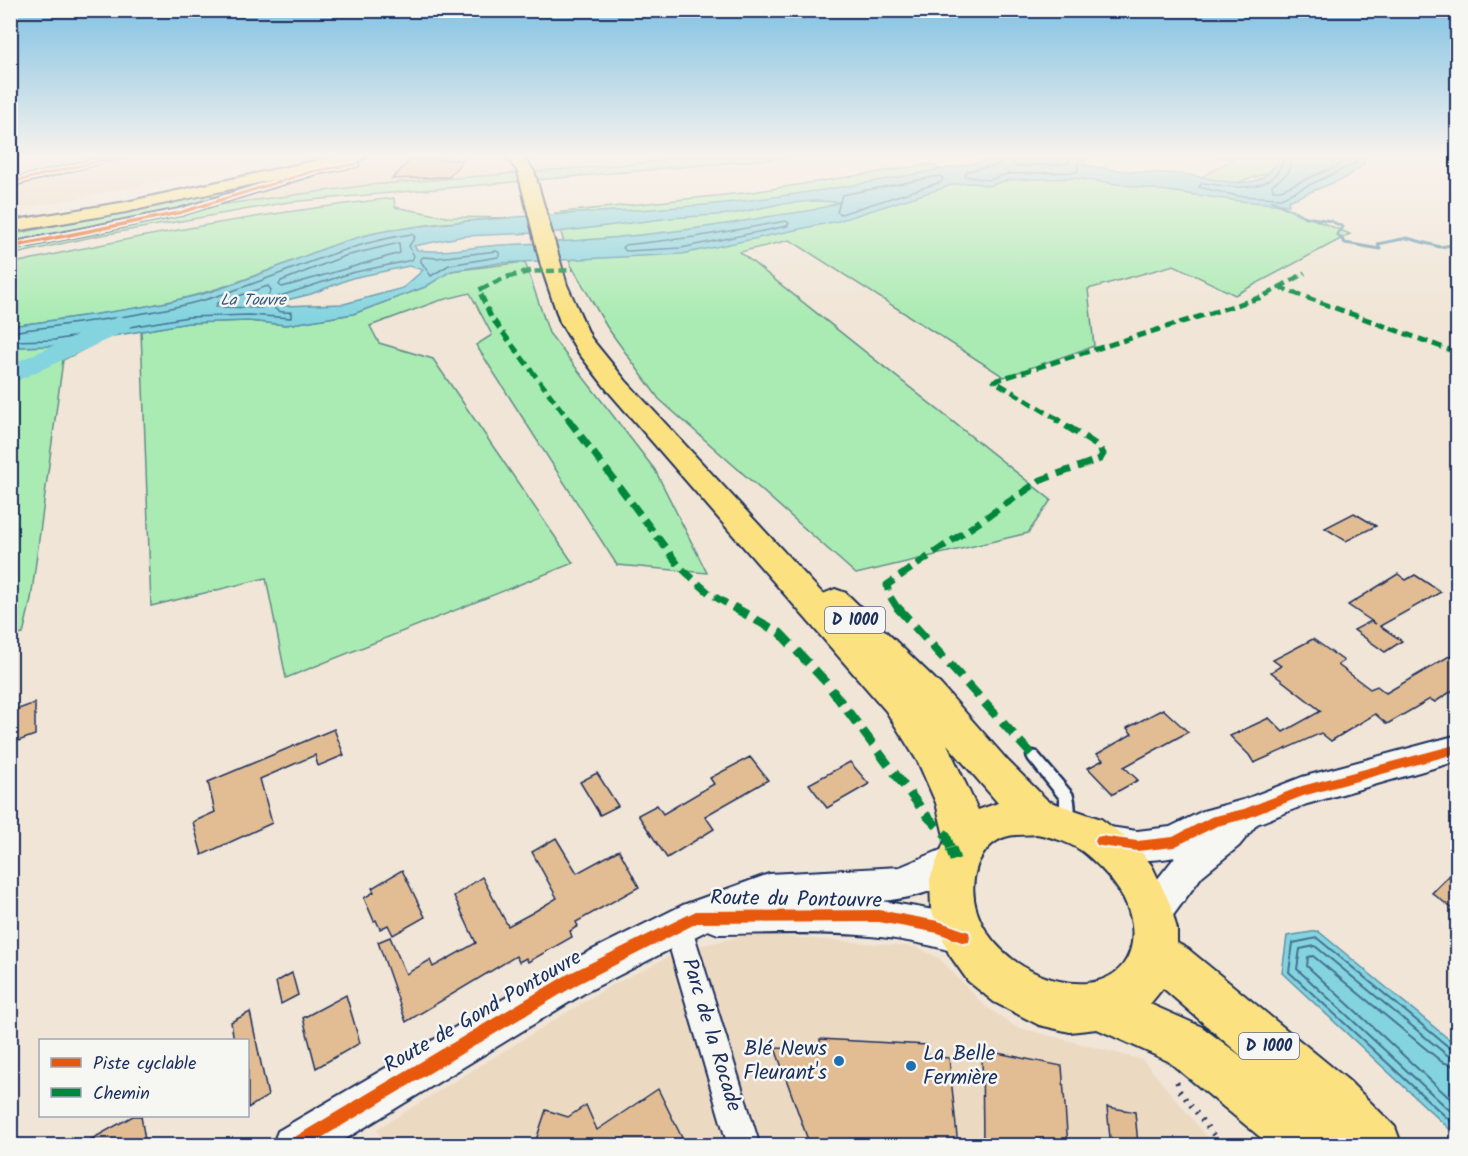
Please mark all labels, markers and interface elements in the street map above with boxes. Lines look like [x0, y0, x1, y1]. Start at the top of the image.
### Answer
water label: La Touvre [220, 288, 287, 313]
road number: D 1000 [825, 607, 885, 633]
street label: Route du Pontouvre [710, 882, 883, 918]
street label: Route de Gond Pontouvre [378, 941, 589, 1082]
street label: Parc de la Rocade [672, 954, 750, 1116]
place label: Blé News Fleurant's [743, 1033, 827, 1090]
road number: D 1000 [1239, 1033, 1299, 1059]
place label: La Belle Fermière [923, 1038, 998, 1095]
legend [39, 1039, 249, 1117]
text: Piste cyclable [93, 1050, 196, 1079]
marker: Blé News Fleurant's [832, 1054, 846, 1068]
marker: La Belle Fermière [904, 1059, 918, 1073]
text: Chemin [93, 1080, 150, 1109]

